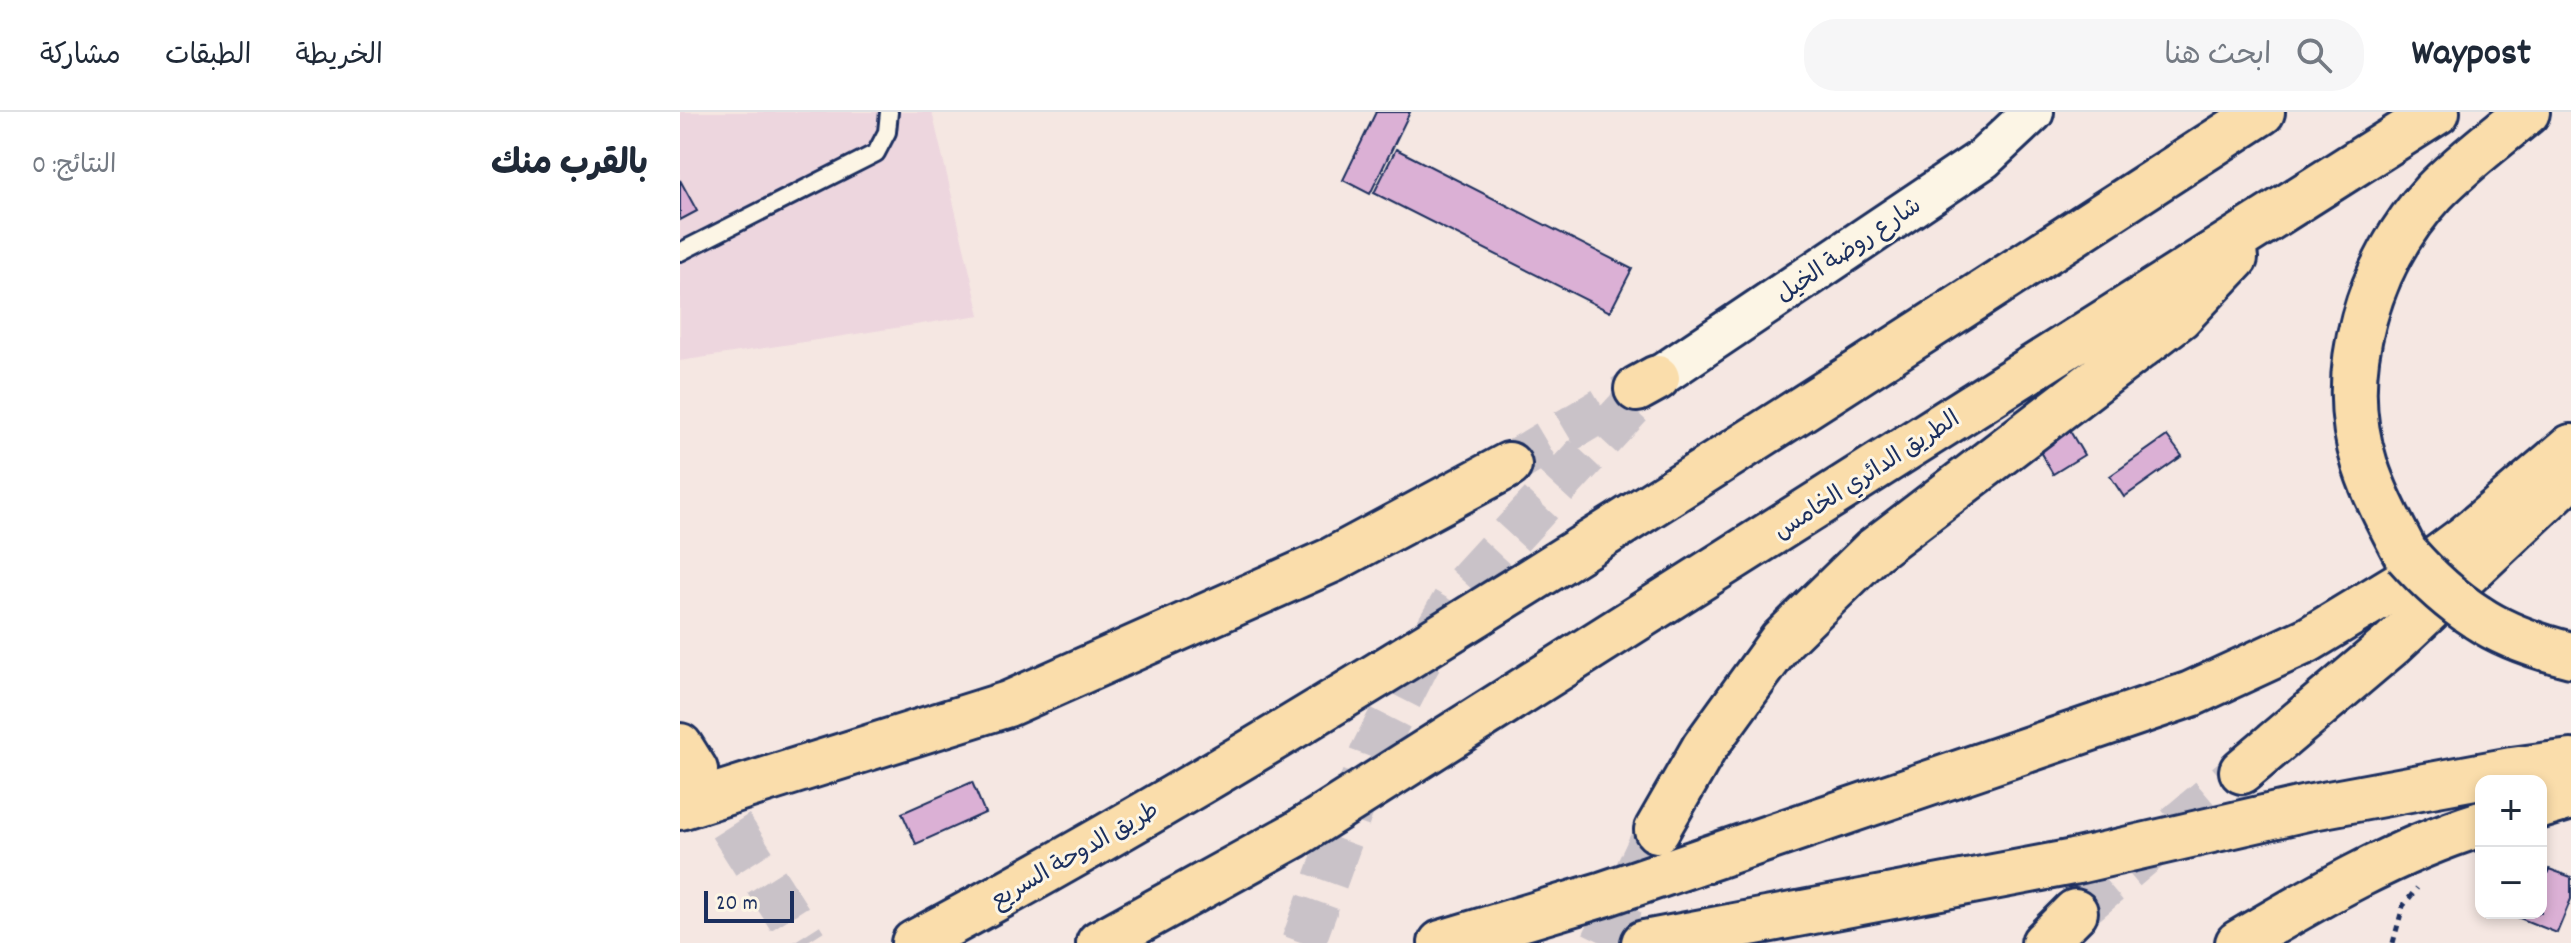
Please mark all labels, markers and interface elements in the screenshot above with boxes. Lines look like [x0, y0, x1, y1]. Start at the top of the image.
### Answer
search box [1804, 19, 2364, 91]
text: Waypost [2412, 28, 2531, 83]
icon: search [2292, 33, 2336, 77]
text: ابحث هنا [2164, 36, 2272, 79]
text: مشاركة [40, 38, 121, 78]
text: الطبقات [165, 38, 251, 78]
text: الخريطة [295, 38, 383, 78]
text: بالقرب منك [491, 142, 648, 191]
text: النتائج: 0 [32, 148, 116, 185]
street label: شارع روضة الخيل [1770, 190, 1929, 313]
street label: الطريق الدائري الخامس [1768, 404, 1967, 550]
map controls [2475, 775, 2547, 919]
button: + [2475, 775, 2547, 847]
street label: طريق الدوحة السريع [985, 794, 1166, 919]
button: − [2475, 847, 2547, 919]
scale bar [704, 887, 794, 923]
text: 20 m [716, 889, 758, 920]

